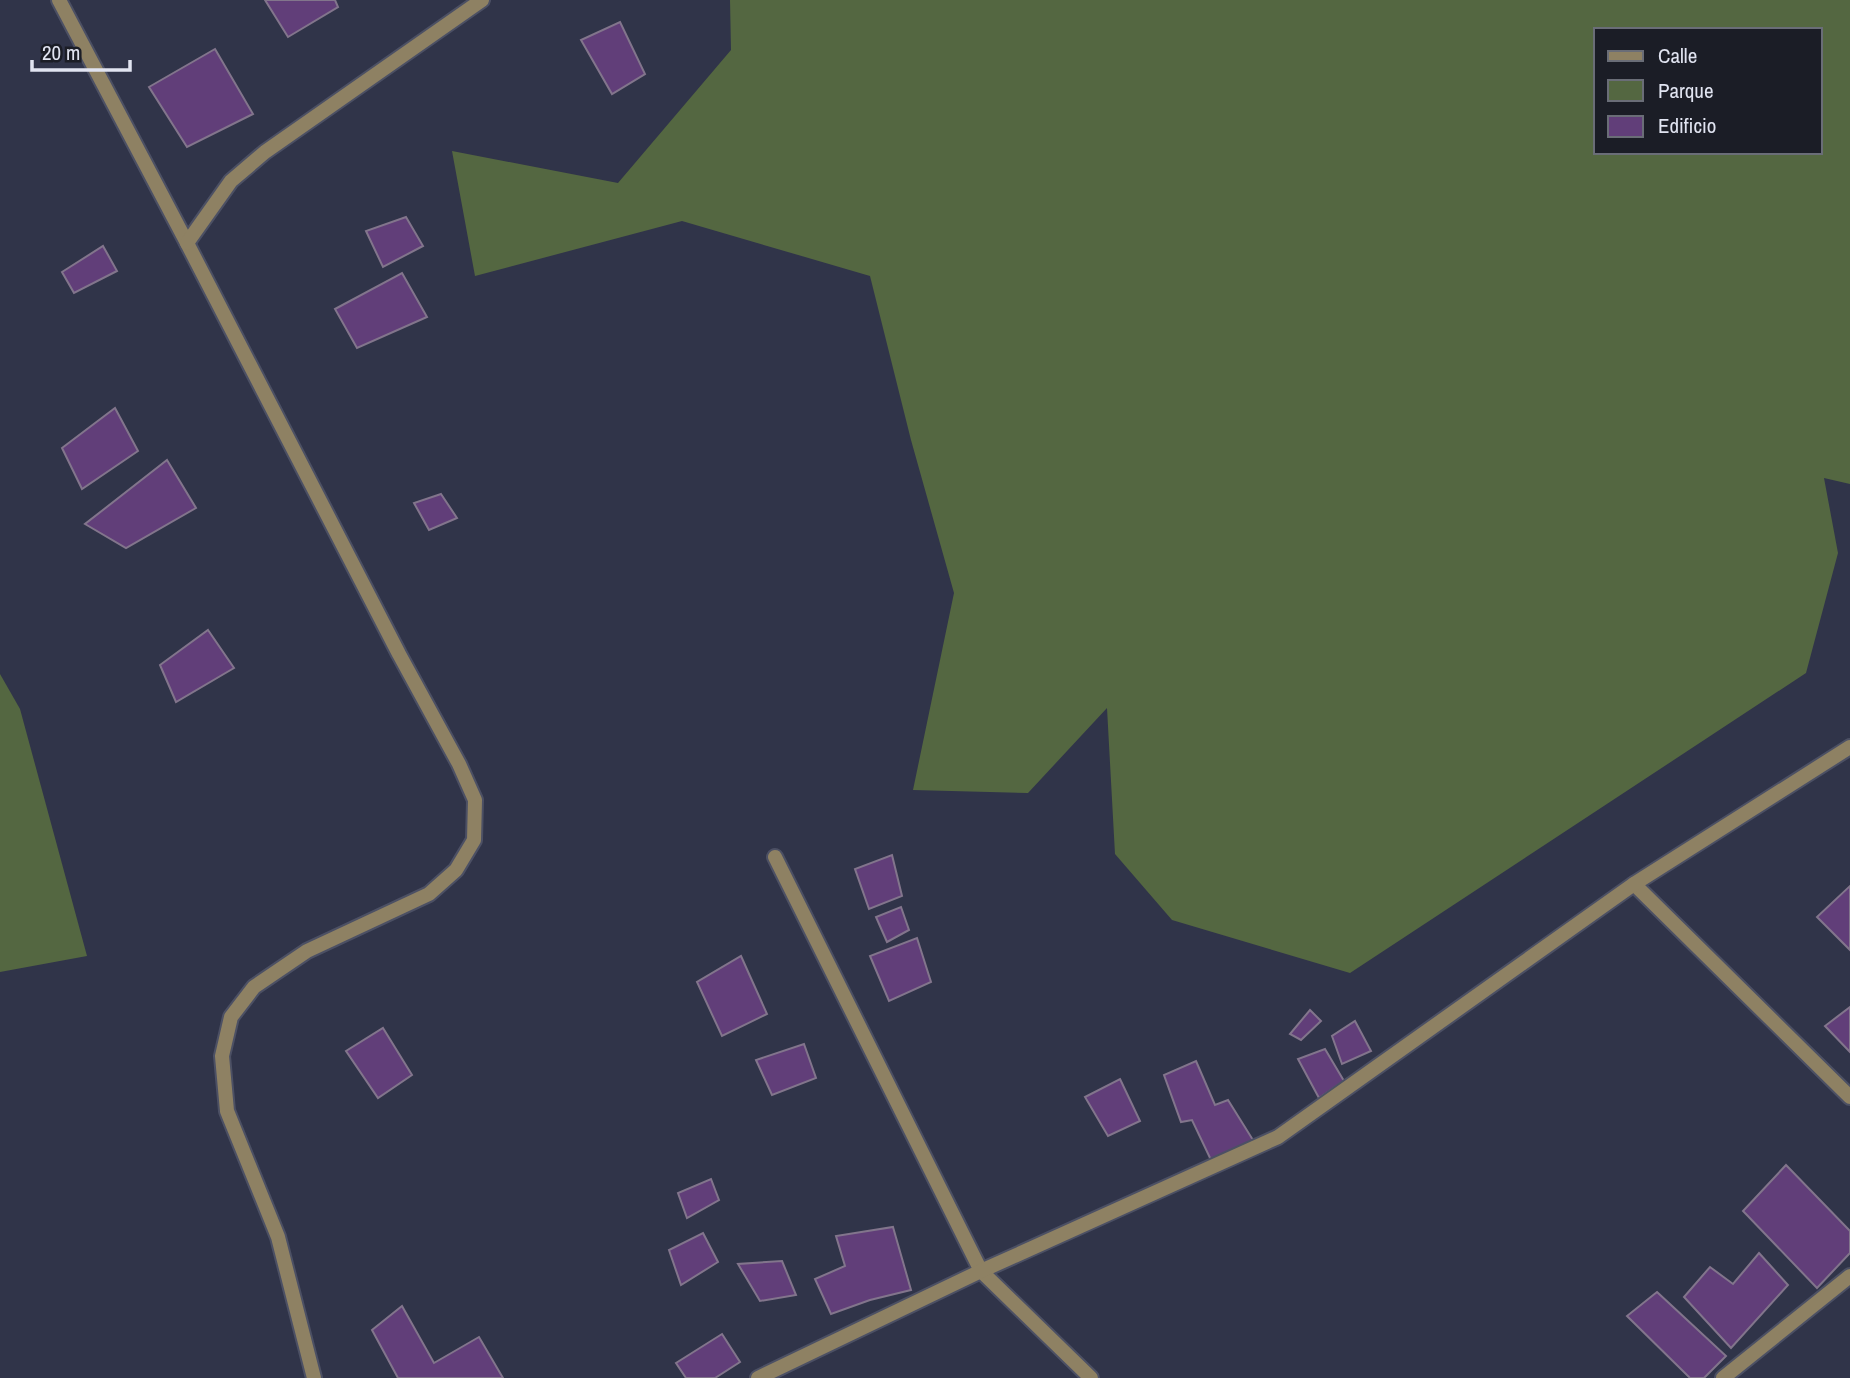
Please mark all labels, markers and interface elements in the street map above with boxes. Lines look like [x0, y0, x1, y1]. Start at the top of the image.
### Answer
scale bar [32, 28, 130, 72]
legend [1594, 28, 1822, 154]
text: 20 m [42, 38, 80, 67]
text: Calle [1658, 41, 1697, 70]
text: Parque [1658, 76, 1714, 105]
text: Edificio [1658, 111, 1716, 140]

